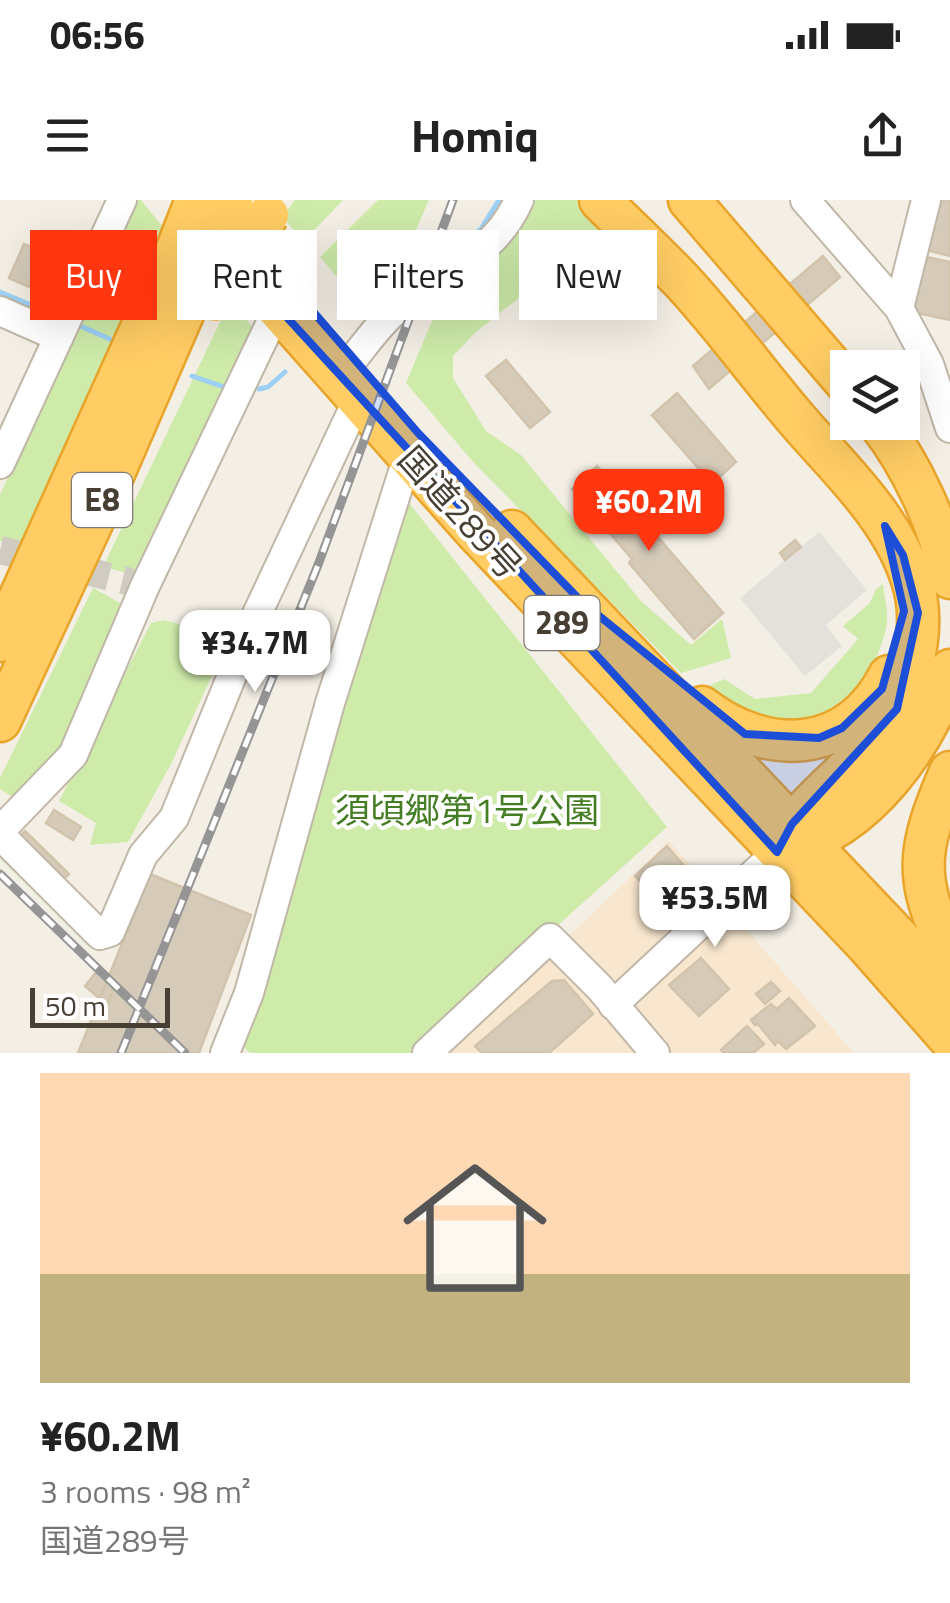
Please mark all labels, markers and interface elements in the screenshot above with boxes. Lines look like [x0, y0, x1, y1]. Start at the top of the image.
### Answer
text: 06:56 [50, 6, 145, 64]
text: Homiq [411, 101, 539, 169]
icon: menu [40, 108, 95, 163]
icon: share [855, 108, 910, 163]
chip: Buy [30, 230, 157, 320]
chip: Rent [177, 230, 317, 320]
chip: Filters [337, 230, 499, 320]
chip: New [519, 230, 657, 320]
map controls [830, 350, 920, 440]
button: layers [830, 350, 920, 440]
street label: 国道289号 [386, 433, 536, 591]
pin: ¥60.2M [568, 469, 730, 554]
road number: E8 [72, 473, 132, 527]
text: ¥60.2M [595, 477, 703, 525]
road number: 289 [524, 596, 600, 650]
pin: ¥34.7M [174, 610, 336, 695]
text: ¥34.7M [201, 618, 309, 666]
park label: 須頃郷第1号公園 [335, 783, 599, 837]
pin: ¥53.5M [634, 865, 796, 950]
text: ¥53.5M [661, 873, 769, 921]
scale bar [30, 983, 170, 1028]
text: 50 m [45, 984, 106, 1027]
icon: home [385, 1138, 565, 1318]
text: ¥60.2M [40, 1403, 181, 1467]
text: 3 rooms · 98 m² [40, 1467, 251, 1515]
text: 国道289号 [40, 1516, 190, 1564]

